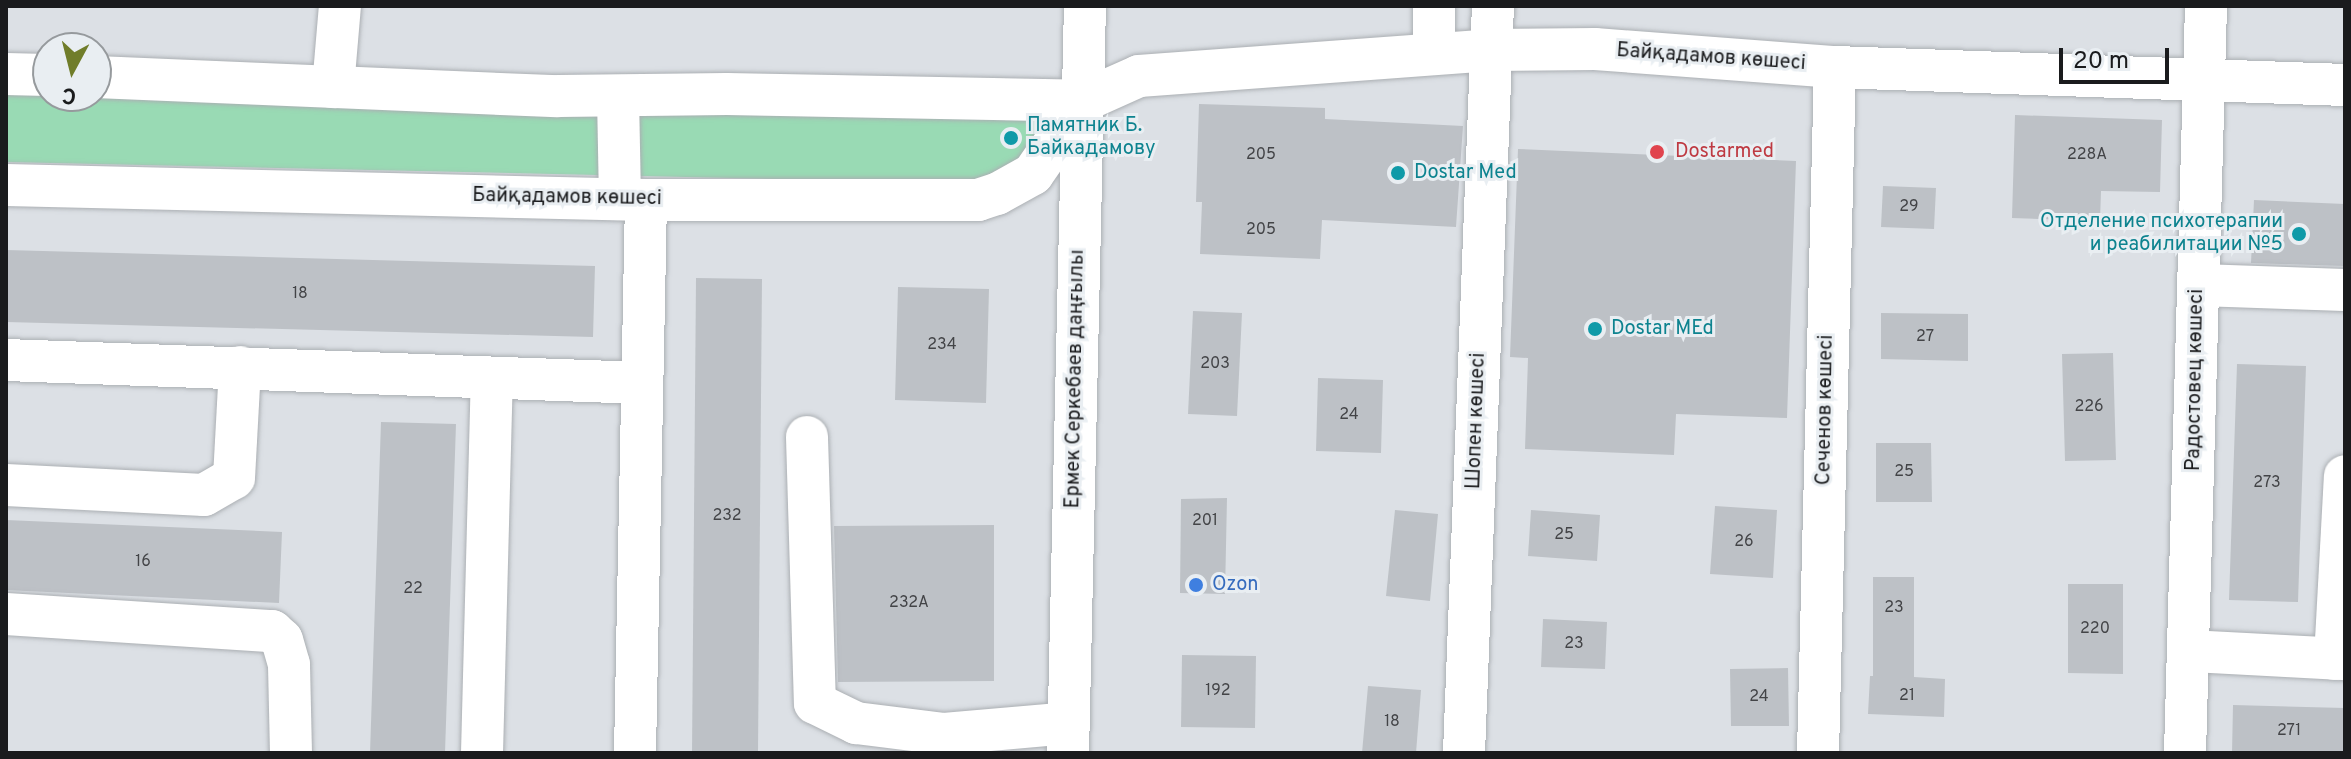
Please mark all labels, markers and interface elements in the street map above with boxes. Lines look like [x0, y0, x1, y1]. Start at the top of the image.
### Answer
north arrow [32, 32, 112, 112]
scale bar [2063, 32, 2173, 82]
street label: Байқадамов көшесі [1616, 39, 1806, 77]
text: 20 m [2073, 47, 2129, 77]
text: С [61, 80, 78, 109]
place label: Памятник Б. Байкадамову [1027, 114, 1156, 161]
marker: Памятник Б. Байкадамову [1002, 129, 1020, 147]
place label: Dostarmed [1675, 140, 1774, 164]
marker: Dostarmed [1646, 141, 1668, 163]
house number: 205 [1246, 145, 1276, 165]
house number: 228А [2067, 145, 2107, 165]
place label: Dostar Med [1414, 161, 1517, 185]
marker: Dostar Med [1389, 164, 1407, 182]
street label: Байқадамов көшесі [472, 184, 662, 212]
house number: 29 [1899, 197, 1919, 217]
place label: Отделение психотерапии и реабилитации №5 [2040, 210, 2283, 257]
house number: 205 [1246, 220, 1276, 240]
marker: Отделение психотерапии и реабилитации №5 [2290, 225, 2308, 243]
street label: Ермек Серкебаев даңғылы [1062, 249, 1090, 509]
house number: 18 [292, 284, 308, 304]
street label: Радостовец көшесі [2182, 289, 2210, 471]
place label: Dostar MEd [1611, 317, 1714, 341]
marker: Dostar MEd [1586, 320, 1604, 338]
house number: 27 [1916, 327, 1934, 347]
house number: 234 [927, 335, 957, 355]
street label: Сеченов көшесі [1813, 335, 1839, 485]
street label: Шопен көшесі [1463, 352, 1491, 490]
house number: 203 [1200, 354, 1230, 374]
house number: 226 [2074, 397, 2104, 417]
house number: 24 [1339, 405, 1359, 425]
house number: 25 [1894, 462, 1914, 482]
house number: 273 [2253, 473, 2281, 493]
house number: 232 [713, 506, 741, 526]
house number: 201 [1192, 511, 1218, 531]
house number: 25 [1554, 525, 1574, 545]
house number: 26 [1734, 532, 1754, 552]
house number: 16 [135, 552, 151, 572]
place label: Ozon [1212, 573, 1258, 597]
marker: Ozon [1187, 576, 1205, 594]
house number: 22 [403, 579, 423, 599]
house number: 232А [889, 593, 929, 613]
house number: 23 [1884, 598, 1904, 618]
house number: 220 [2080, 619, 2110, 639]
house number: 23 [1564, 634, 1584, 654]
house number: 192 [1205, 681, 1231, 701]
house number: 21 [1899, 686, 1915, 706]
house number: 24 [1749, 687, 1769, 707]
house number: 18 [1384, 712, 1400, 732]
house number: 271 [2277, 721, 2301, 741]

